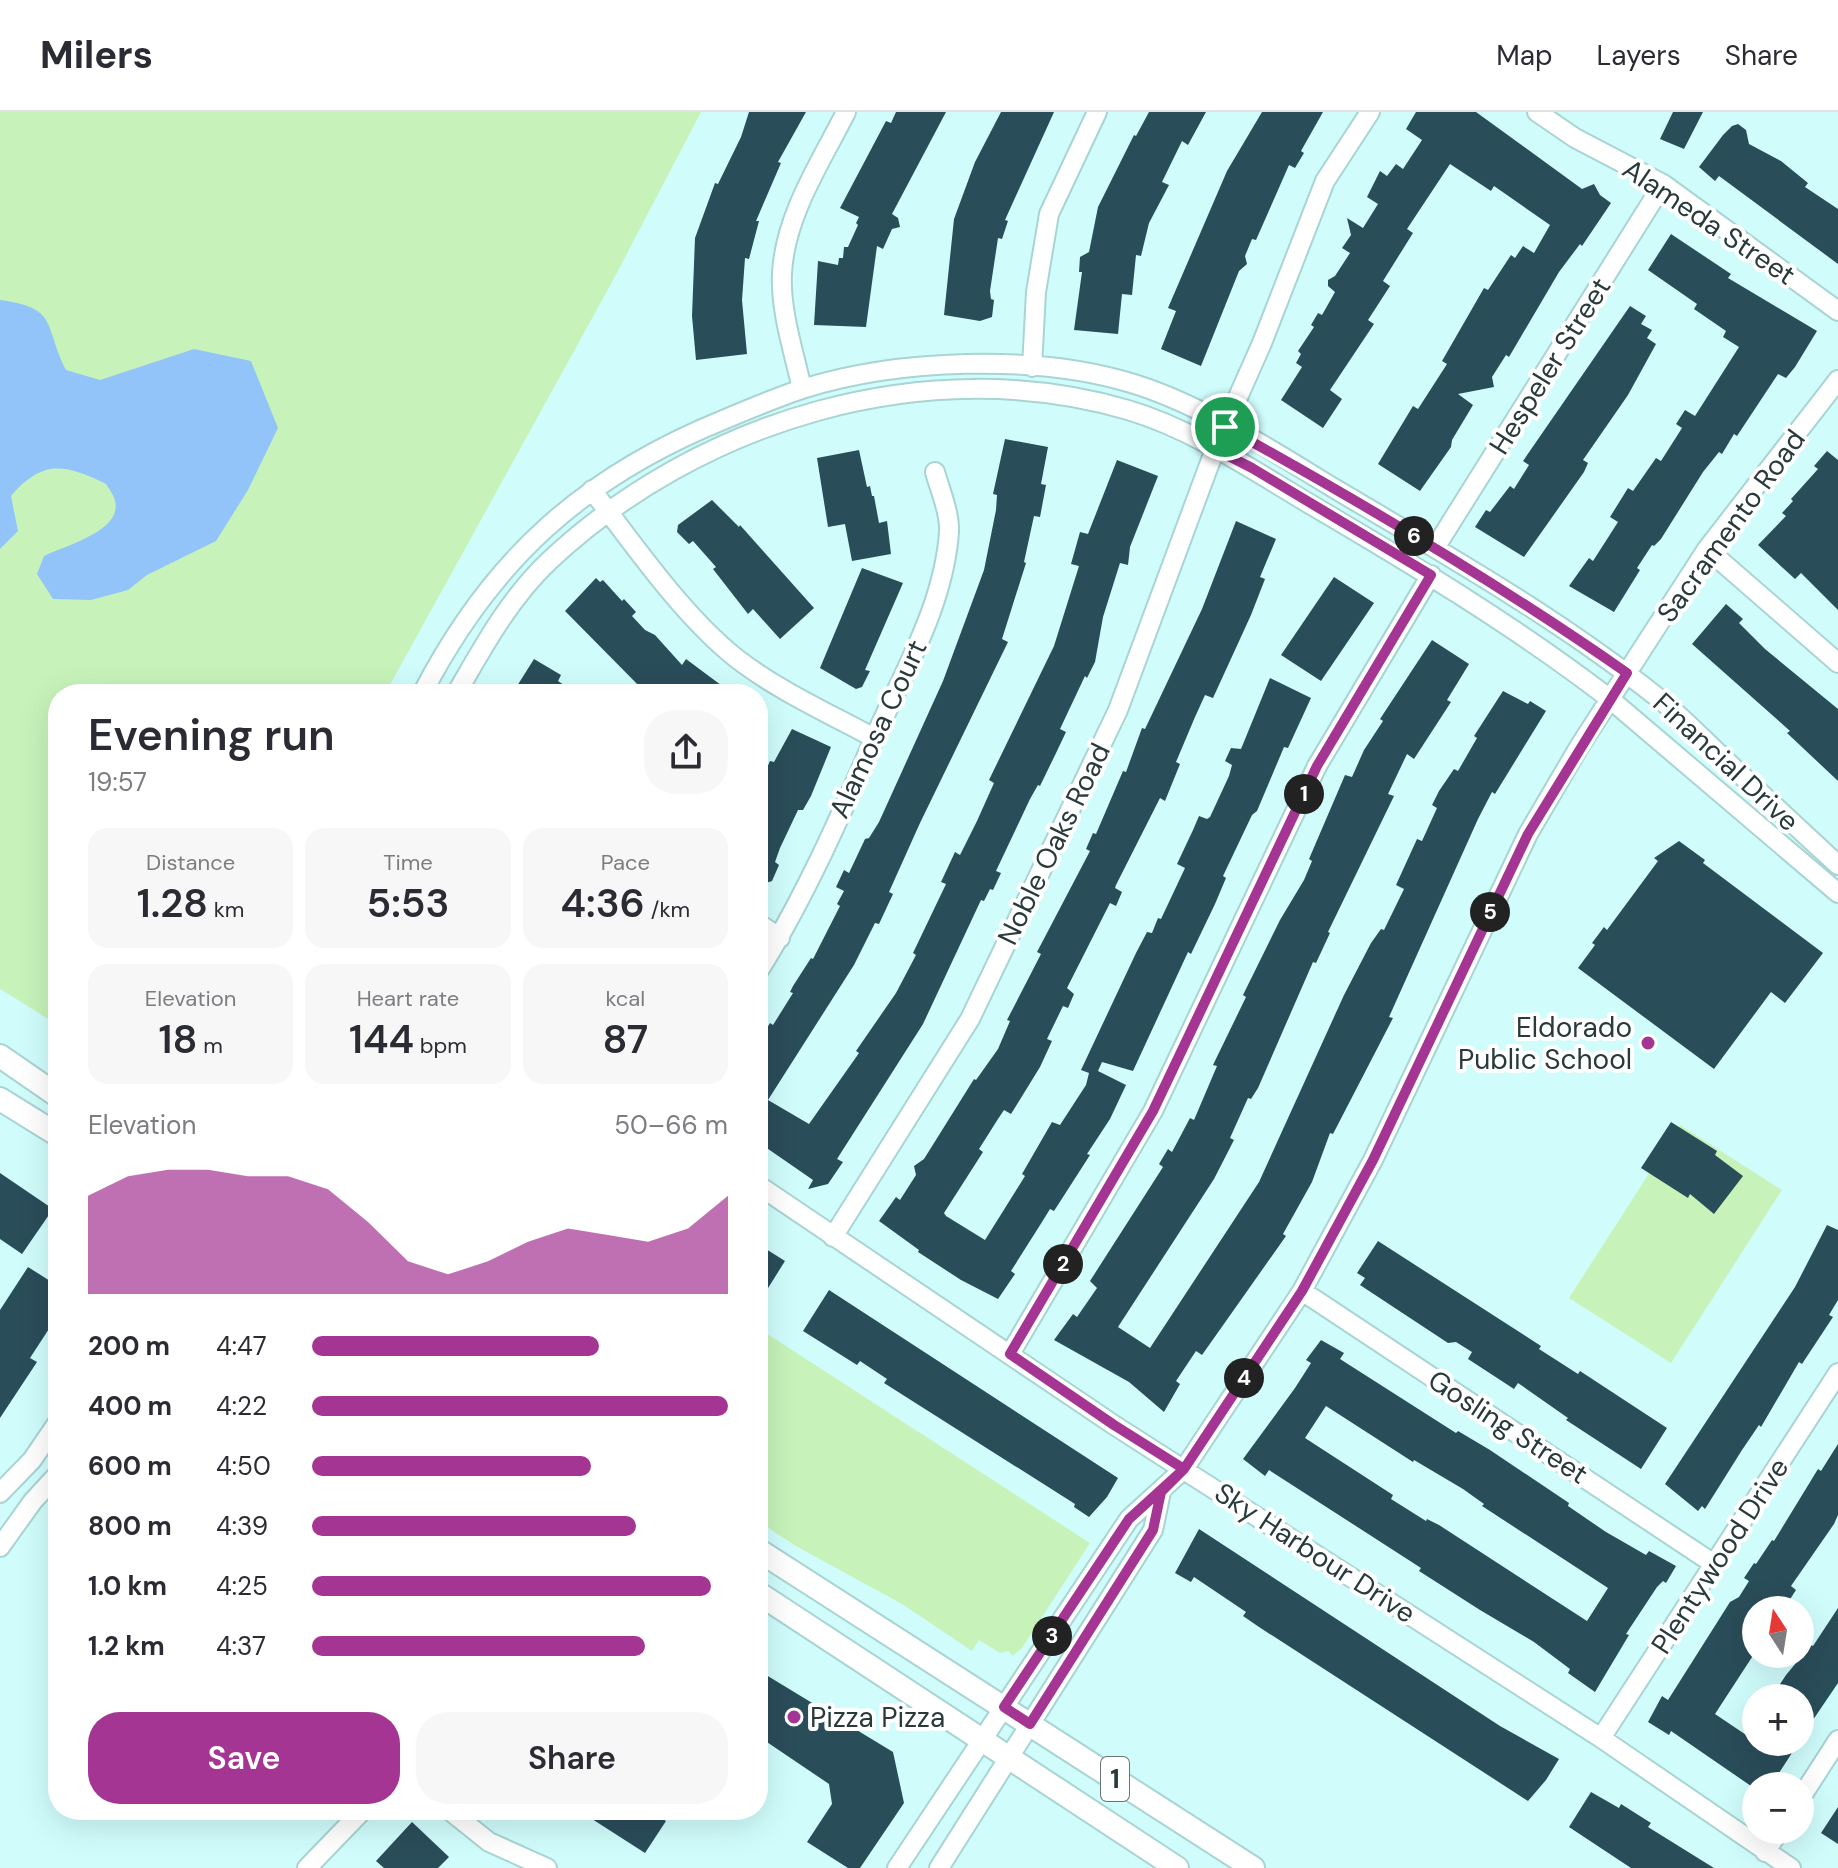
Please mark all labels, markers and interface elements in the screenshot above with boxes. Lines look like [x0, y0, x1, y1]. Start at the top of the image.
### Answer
text: Milers [40, 30, 153, 80]
text: Map [1496, 37, 1553, 74]
text: Layers [1597, 37, 1681, 74]
text: Share [1725, 37, 1798, 74]
street label: Alameda Street [1616, 151, 1802, 293]
street label: Hespeler Street [1481, 271, 1619, 461]
pin [1191, 393, 1259, 461]
icon: arrive [1203, 405, 1247, 449]
street label: Sacramento Road [1648, 422, 1814, 630]
pin: 6 [1394, 516, 1434, 556]
text: 6 [1407, 521, 1421, 550]
street label: Alamosa Court [821, 634, 935, 824]
street label: Financial Drive [1645, 685, 1807, 839]
text: Evening run [88, 706, 335, 764]
button: share [644, 710, 728, 794]
street label: Noble Oaks Road [989, 737, 1119, 951]
text: 19:57 [88, 765, 147, 799]
pin: 1 [1284, 774, 1324, 814]
text: 1 [1300, 779, 1308, 808]
text: Distance [146, 848, 235, 877]
text: Time [383, 848, 433, 877]
text: Pace [601, 848, 650, 877]
text: 1.28 [137, 877, 208, 929]
text: 5:53 [367, 877, 449, 929]
text: 4:36 [561, 877, 645, 929]
pin: 5 [1470, 892, 1510, 932]
text: km [208, 895, 244, 924]
text: /km [645, 895, 690, 924]
text: 5 [1483, 897, 1497, 926]
text: Elevation [145, 984, 237, 1013]
text: Heart rate [357, 984, 459, 1013]
text: kcal [605, 984, 645, 1013]
place label: Eldorado Public School [1458, 1009, 1632, 1078]
text: 18 [158, 1013, 197, 1065]
text: 144 [349, 1013, 414, 1065]
text: 87 [602, 1013, 648, 1065]
text: m [197, 1031, 223, 1060]
text: bpm [414, 1031, 467, 1060]
marker: Eldorado Public School [1639, 1034, 1657, 1052]
text: Elevation [88, 1108, 196, 1142]
text: 50–66 m [614, 1108, 728, 1142]
pin: 2 [1043, 1244, 1083, 1284]
text: 2 [1057, 1249, 1069, 1278]
text: 200 m [88, 1329, 170, 1363]
text: 4:47 [216, 1329, 267, 1363]
pin: 4 [1224, 1358, 1264, 1398]
street label: Gosling Street [1421, 1362, 1595, 1492]
text: 4 [1237, 1363, 1251, 1392]
text: 400 m [88, 1389, 172, 1423]
text: 4:22 [216, 1389, 267, 1423]
text: 600 m [88, 1449, 172, 1483]
text: 4:50 [216, 1449, 271, 1483]
street label: Plentywood Drive [1643, 1451, 1797, 1661]
street label: Sky Harbour Drive [1208, 1474, 1422, 1632]
text: 800 m [88, 1509, 172, 1543]
text: 4:39 [216, 1509, 268, 1543]
text: 1.0 km [88, 1569, 167, 1603]
text: 4:25 [216, 1569, 268, 1603]
north arrow [1742, 1596, 1814, 1668]
map controls [1742, 1596, 1814, 1844]
pin: 3 [1032, 1616, 1072, 1656]
text: 3 [1045, 1621, 1059, 1650]
text: 1.2 km [88, 1629, 165, 1663]
text: 4:37 [216, 1629, 266, 1663]
button: + [1742, 1684, 1814, 1756]
place label: Pizza Pizza [810, 1699, 945, 1736]
marker: Pizza Pizza [785, 1708, 803, 1726]
button: Save [88, 1712, 400, 1804]
button: Share [416, 1712, 728, 1804]
road number: 1 [1101, 1757, 1129, 1801]
button: − [1742, 1772, 1814, 1844]

